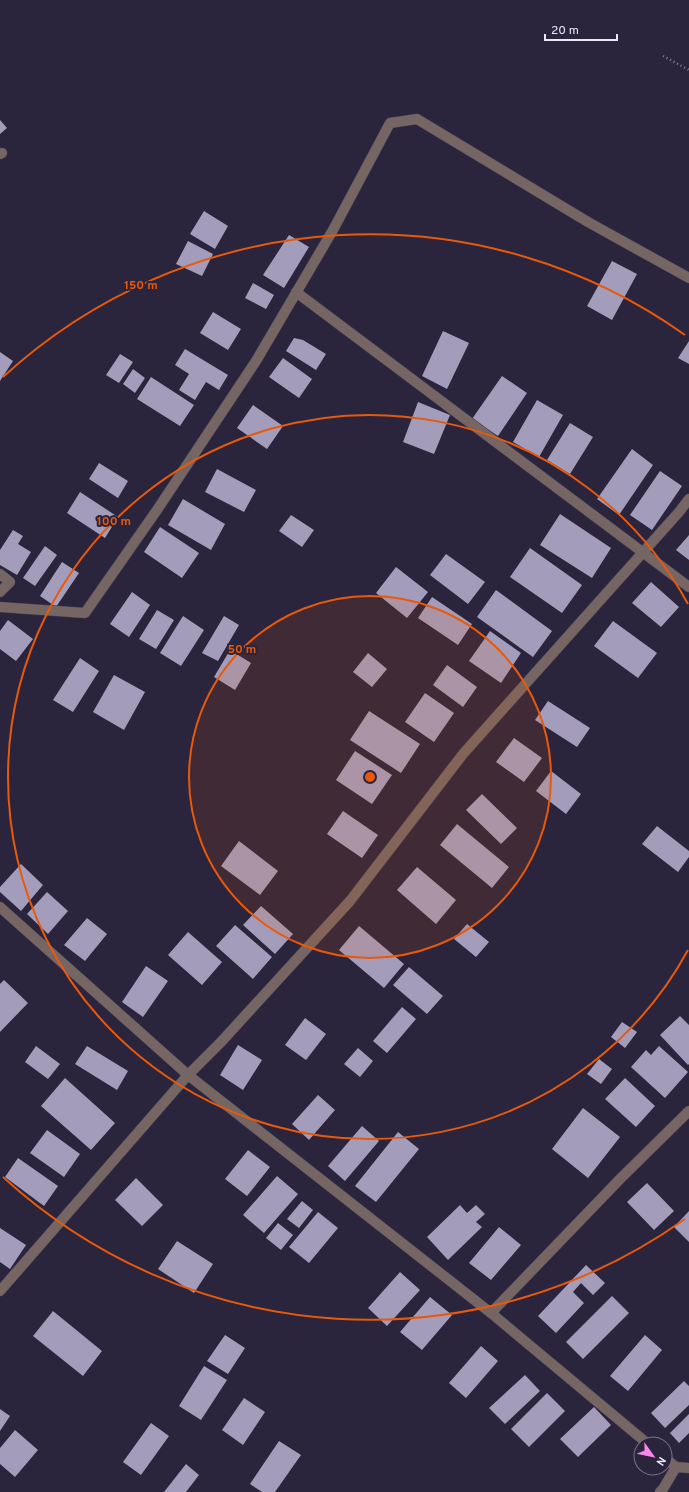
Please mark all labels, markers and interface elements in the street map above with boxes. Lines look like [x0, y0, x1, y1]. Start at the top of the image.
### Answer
scale bar [545, 16, 617, 42]
text: 20 m [551, 23, 579, 39]
text: 150 m [124, 278, 158, 294]
text: 100 m [97, 514, 131, 530]
text: 50 m [228, 642, 256, 658]
centre of rings [363, 770, 377, 784]
north arrow [633, 1436, 673, 1476]
text: N [653, 1454, 669, 1468]

